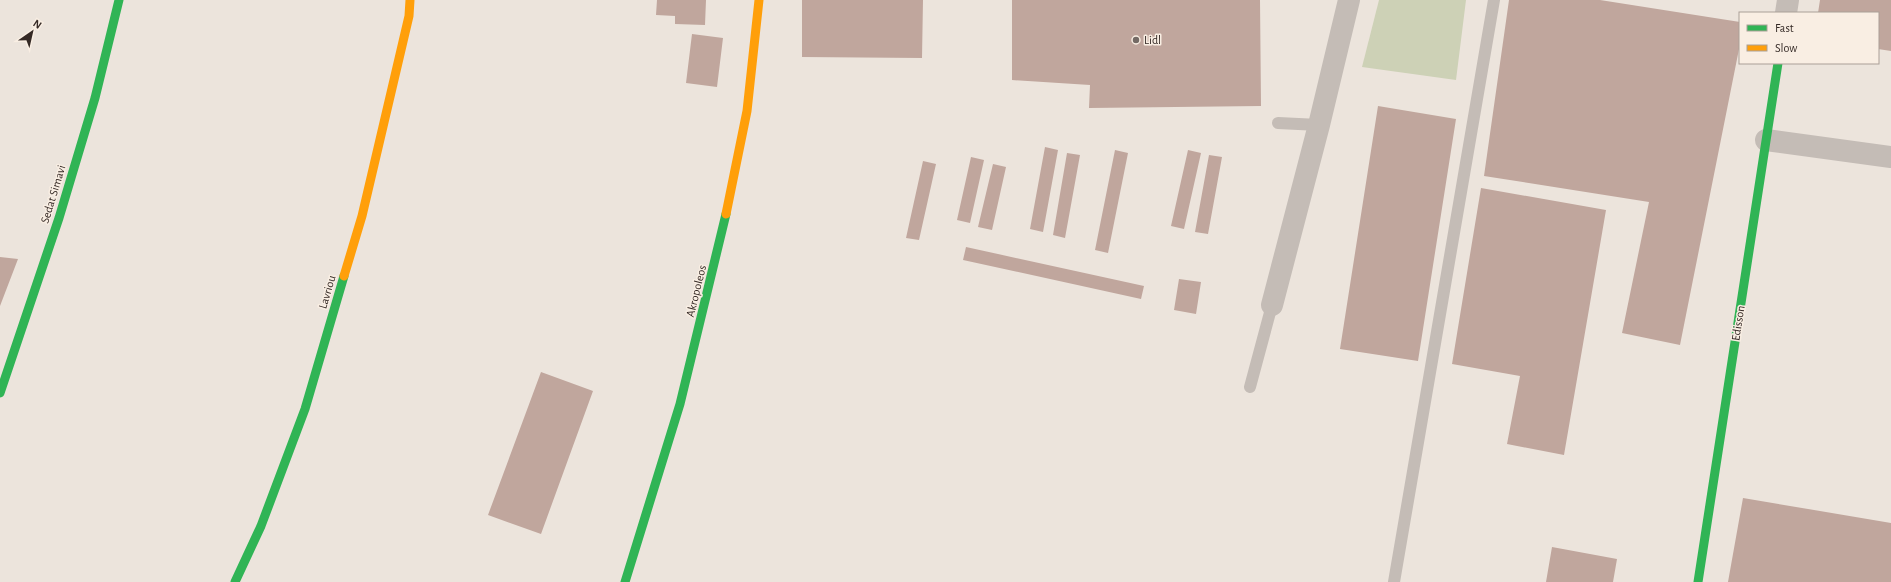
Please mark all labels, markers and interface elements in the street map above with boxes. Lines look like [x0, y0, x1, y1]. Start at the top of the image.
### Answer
north arrow [12, 12, 52, 52]
legend [1739, 12, 1879, 64]
text: N [31, 17, 44, 31]
text: Fast [1775, 22, 1794, 34]
place label: Lidl [1144, 34, 1161, 46]
marker: Lidl [1131, 35, 1141, 45]
text: Slow [1775, 42, 1797, 54]
street label: Sedat Simavi [38, 164, 68, 224]
street label: Akropoleos [684, 264, 708, 318]
street label: Lavriou [317, 274, 337, 310]
street label: Edisson [1729, 305, 1747, 341]

